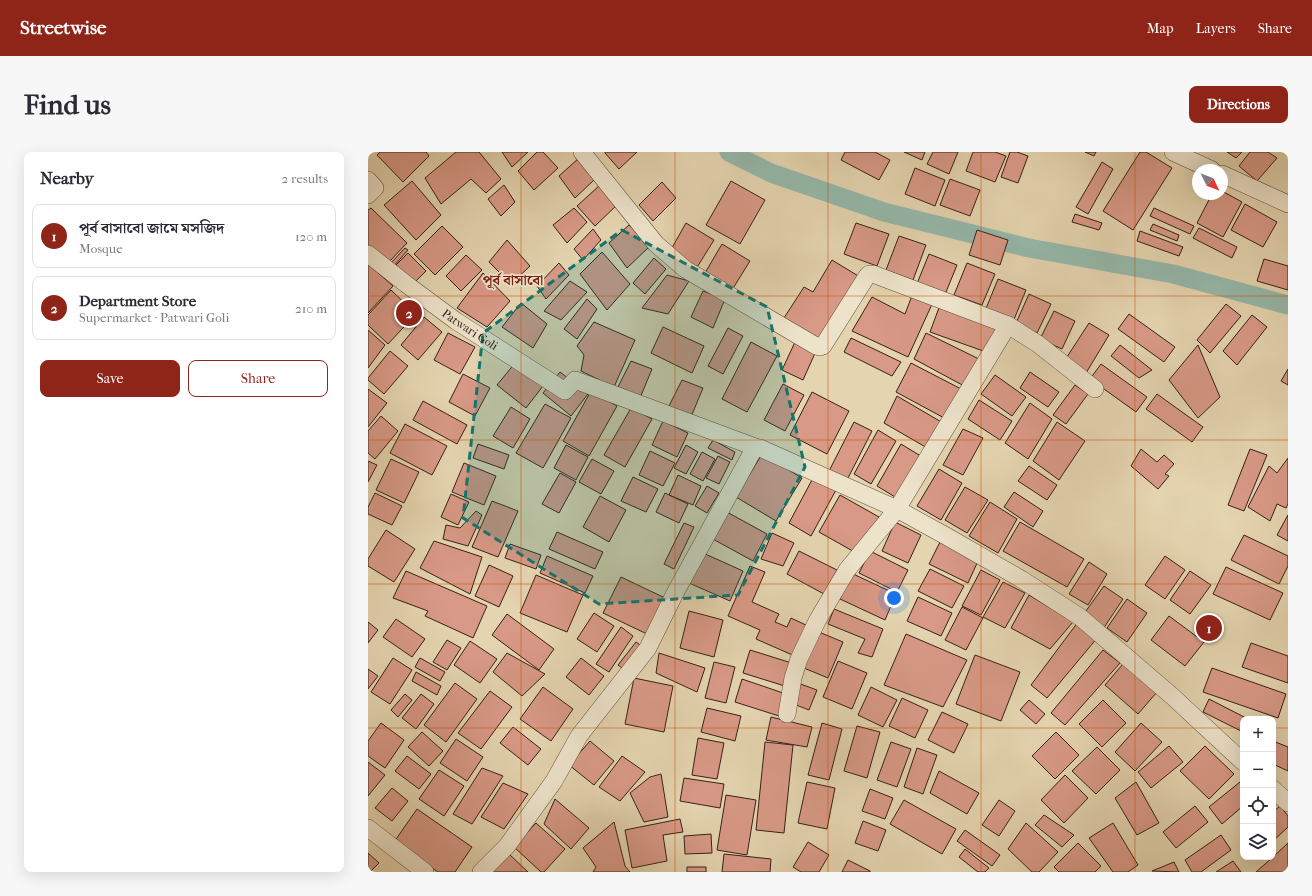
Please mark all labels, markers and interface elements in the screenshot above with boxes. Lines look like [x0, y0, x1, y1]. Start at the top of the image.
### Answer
text: Streetwise [20, 17, 106, 39]
text: Map [1147, 20, 1174, 37]
text: Layers [1196, 20, 1236, 37]
text: Share [1258, 20, 1292, 37]
button: Directions [1189, 86, 1288, 123]
text: Find us [24, 88, 111, 121]
north arrow [1192, 164, 1228, 200]
text: Nearby [40, 168, 94, 188]
text: 2 results [282, 171, 328, 186]
text: পূর্ব বাসাবো জামে মসজিদ [79, 219, 224, 237]
text: 1 [52, 229, 56, 244]
text: 120 m [295, 229, 327, 244]
text: Mosque [79, 241, 123, 256]
district label: পূর্ব বাসাবো [483, 272, 543, 289]
text: Department Store [79, 292, 196, 310]
pin: 2 [396, 298, 422, 328]
text: 2 [51, 301, 57, 316]
text: 210 m [295, 301, 327, 316]
street label: Patwari Goli [439, 306, 501, 353]
text: Supermarket · Patwari Goli [79, 310, 229, 325]
button: Save [40, 360, 180, 397]
button: Share [188, 360, 328, 397]
your location [884, 588, 904, 608]
pin: 1 [1196, 613, 1222, 643]
map controls [1240, 716, 1276, 860]
button: + [1240, 716, 1276, 752]
button: − [1240, 752, 1276, 788]
button: locate [1240, 788, 1276, 824]
button: layers [1240, 824, 1276, 860]

